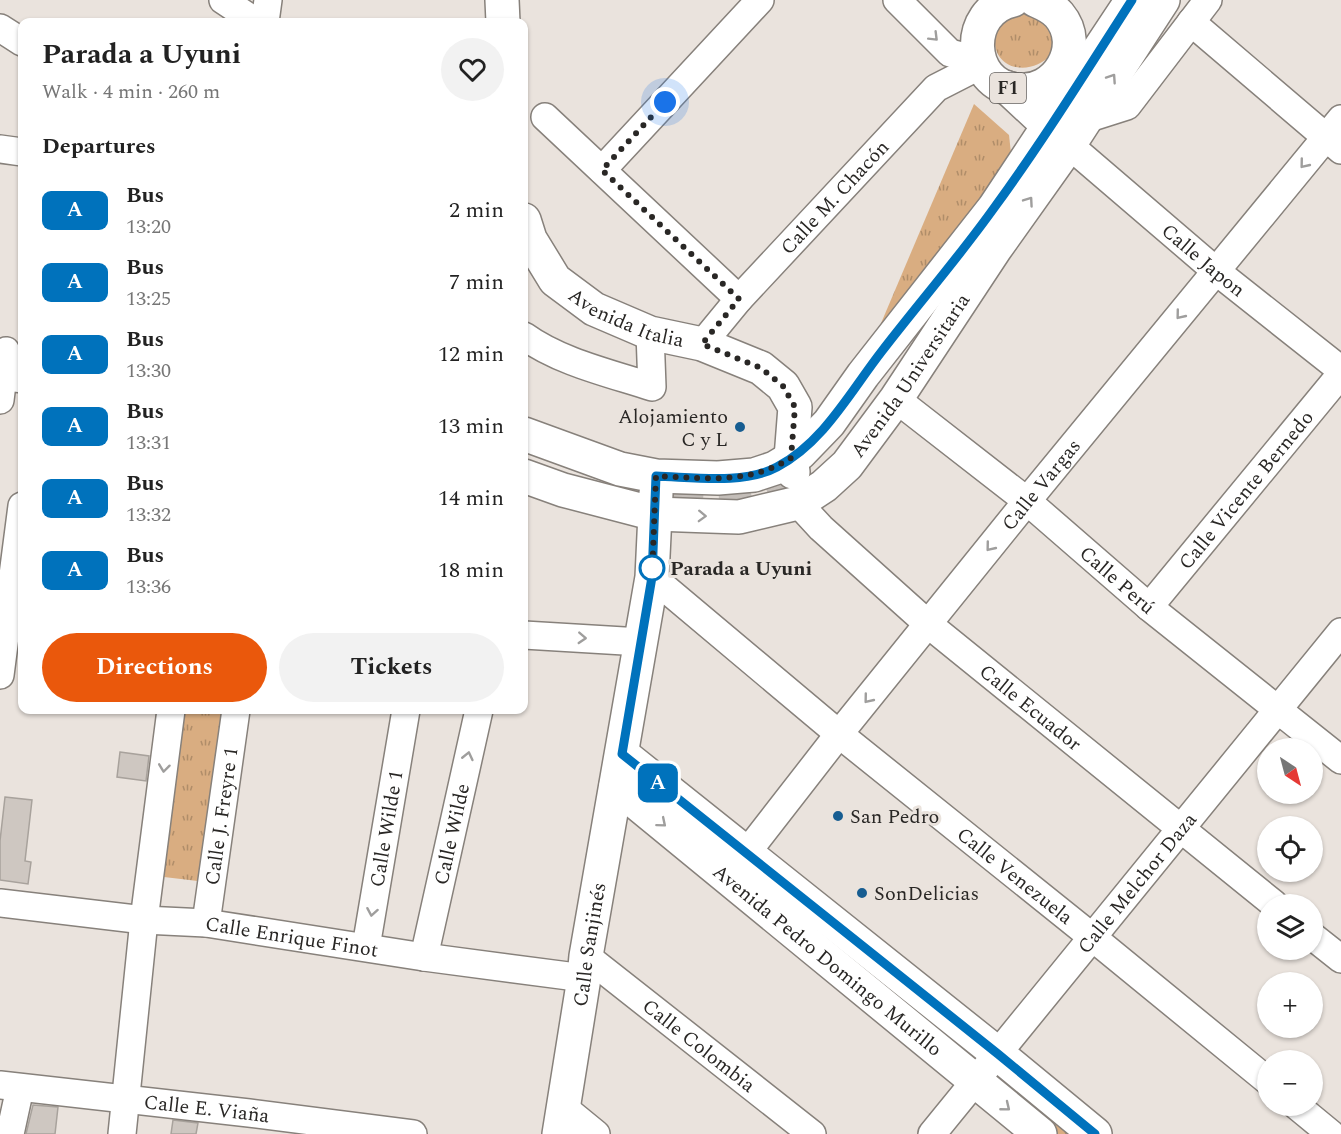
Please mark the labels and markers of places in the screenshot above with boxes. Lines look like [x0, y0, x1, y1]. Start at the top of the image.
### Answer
place label: Alojamiento C y L [618, 402, 728, 455]
marker: Alojamiento C y L [733, 420, 747, 434]
place label: Parada a Uyuni [670, 554, 812, 584]
marker: Parada a Uyuni [639, 555, 665, 581]
place label: San Pedro [850, 802, 939, 832]
marker: San Pedro [831, 809, 845, 823]
place label: SonDelicias [874, 879, 979, 909]
marker: SonDelicias [855, 886, 869, 900]

